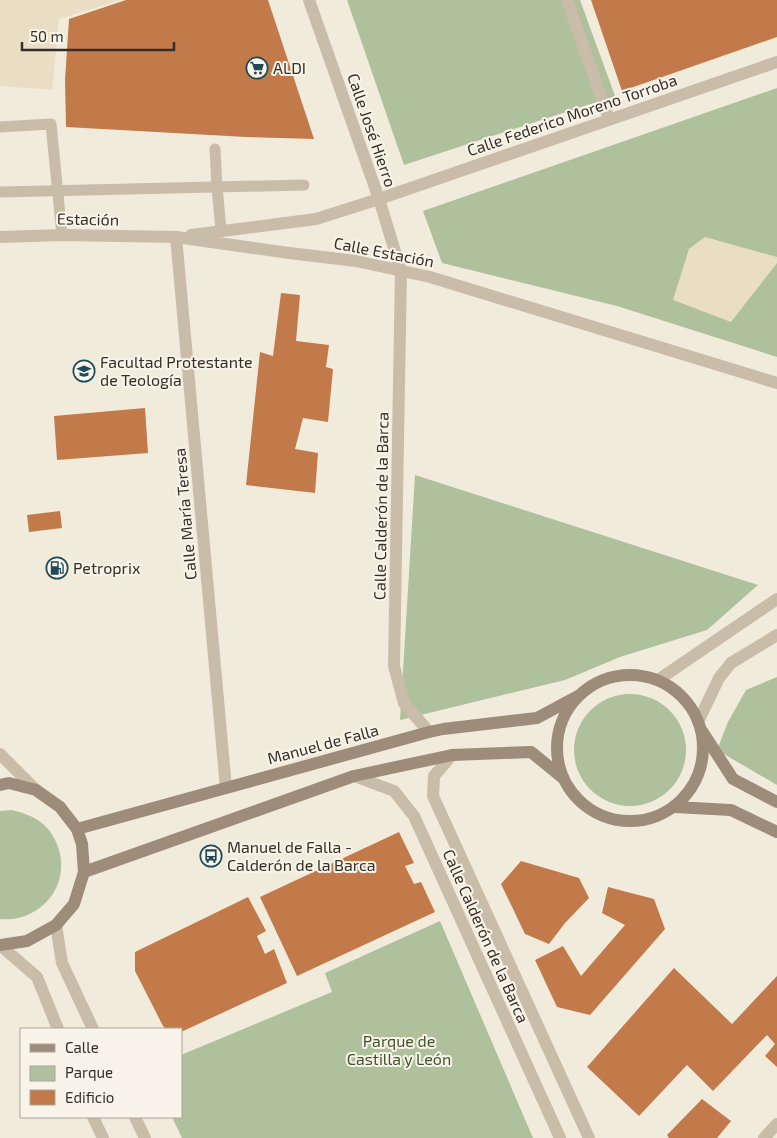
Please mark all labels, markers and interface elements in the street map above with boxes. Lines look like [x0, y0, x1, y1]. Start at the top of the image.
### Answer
scale bar [22, 20, 175, 52]
text: 50 m [30, 27, 64, 45]
supermarket icon: ALDI [245, 56, 269, 80]
place label: ALDI [273, 58, 306, 77]
street label: Calle José Hierro [344, 70, 401, 189]
street label: Calle Federico Moreno Torroba [464, 70, 679, 159]
street label: Estación [57, 208, 119, 229]
street label: Calle Estación [332, 232, 436, 271]
place label: Facultad Protestante de Teología [100, 352, 253, 389]
school or university icon: Facultad Protestante de Teología [72, 359, 96, 383]
street label: Calle Calderón de la Barca [369, 412, 392, 600]
street label: Calle María Teresa [169, 447, 200, 581]
fuel station icon: Petroprix [45, 556, 69, 580]
place label: Petroprix [73, 558, 141, 577]
street label: Manuel de Falla [265, 720, 381, 767]
place label: Manuel de Falla - Calderón de la Barca [227, 837, 376, 874]
bus stop icon: Manuel de Falla - Calderón de la Barca [199, 844, 223, 868]
street label: Calle Calderón de la Barca [440, 846, 533, 1026]
legend [20, 1028, 182, 1118]
park label: Parque de Castilla y León [347, 1031, 451, 1068]
text: Calle [65, 1038, 99, 1056]
text: Parque [65, 1063, 113, 1081]
text: Edificio [65, 1088, 114, 1106]

